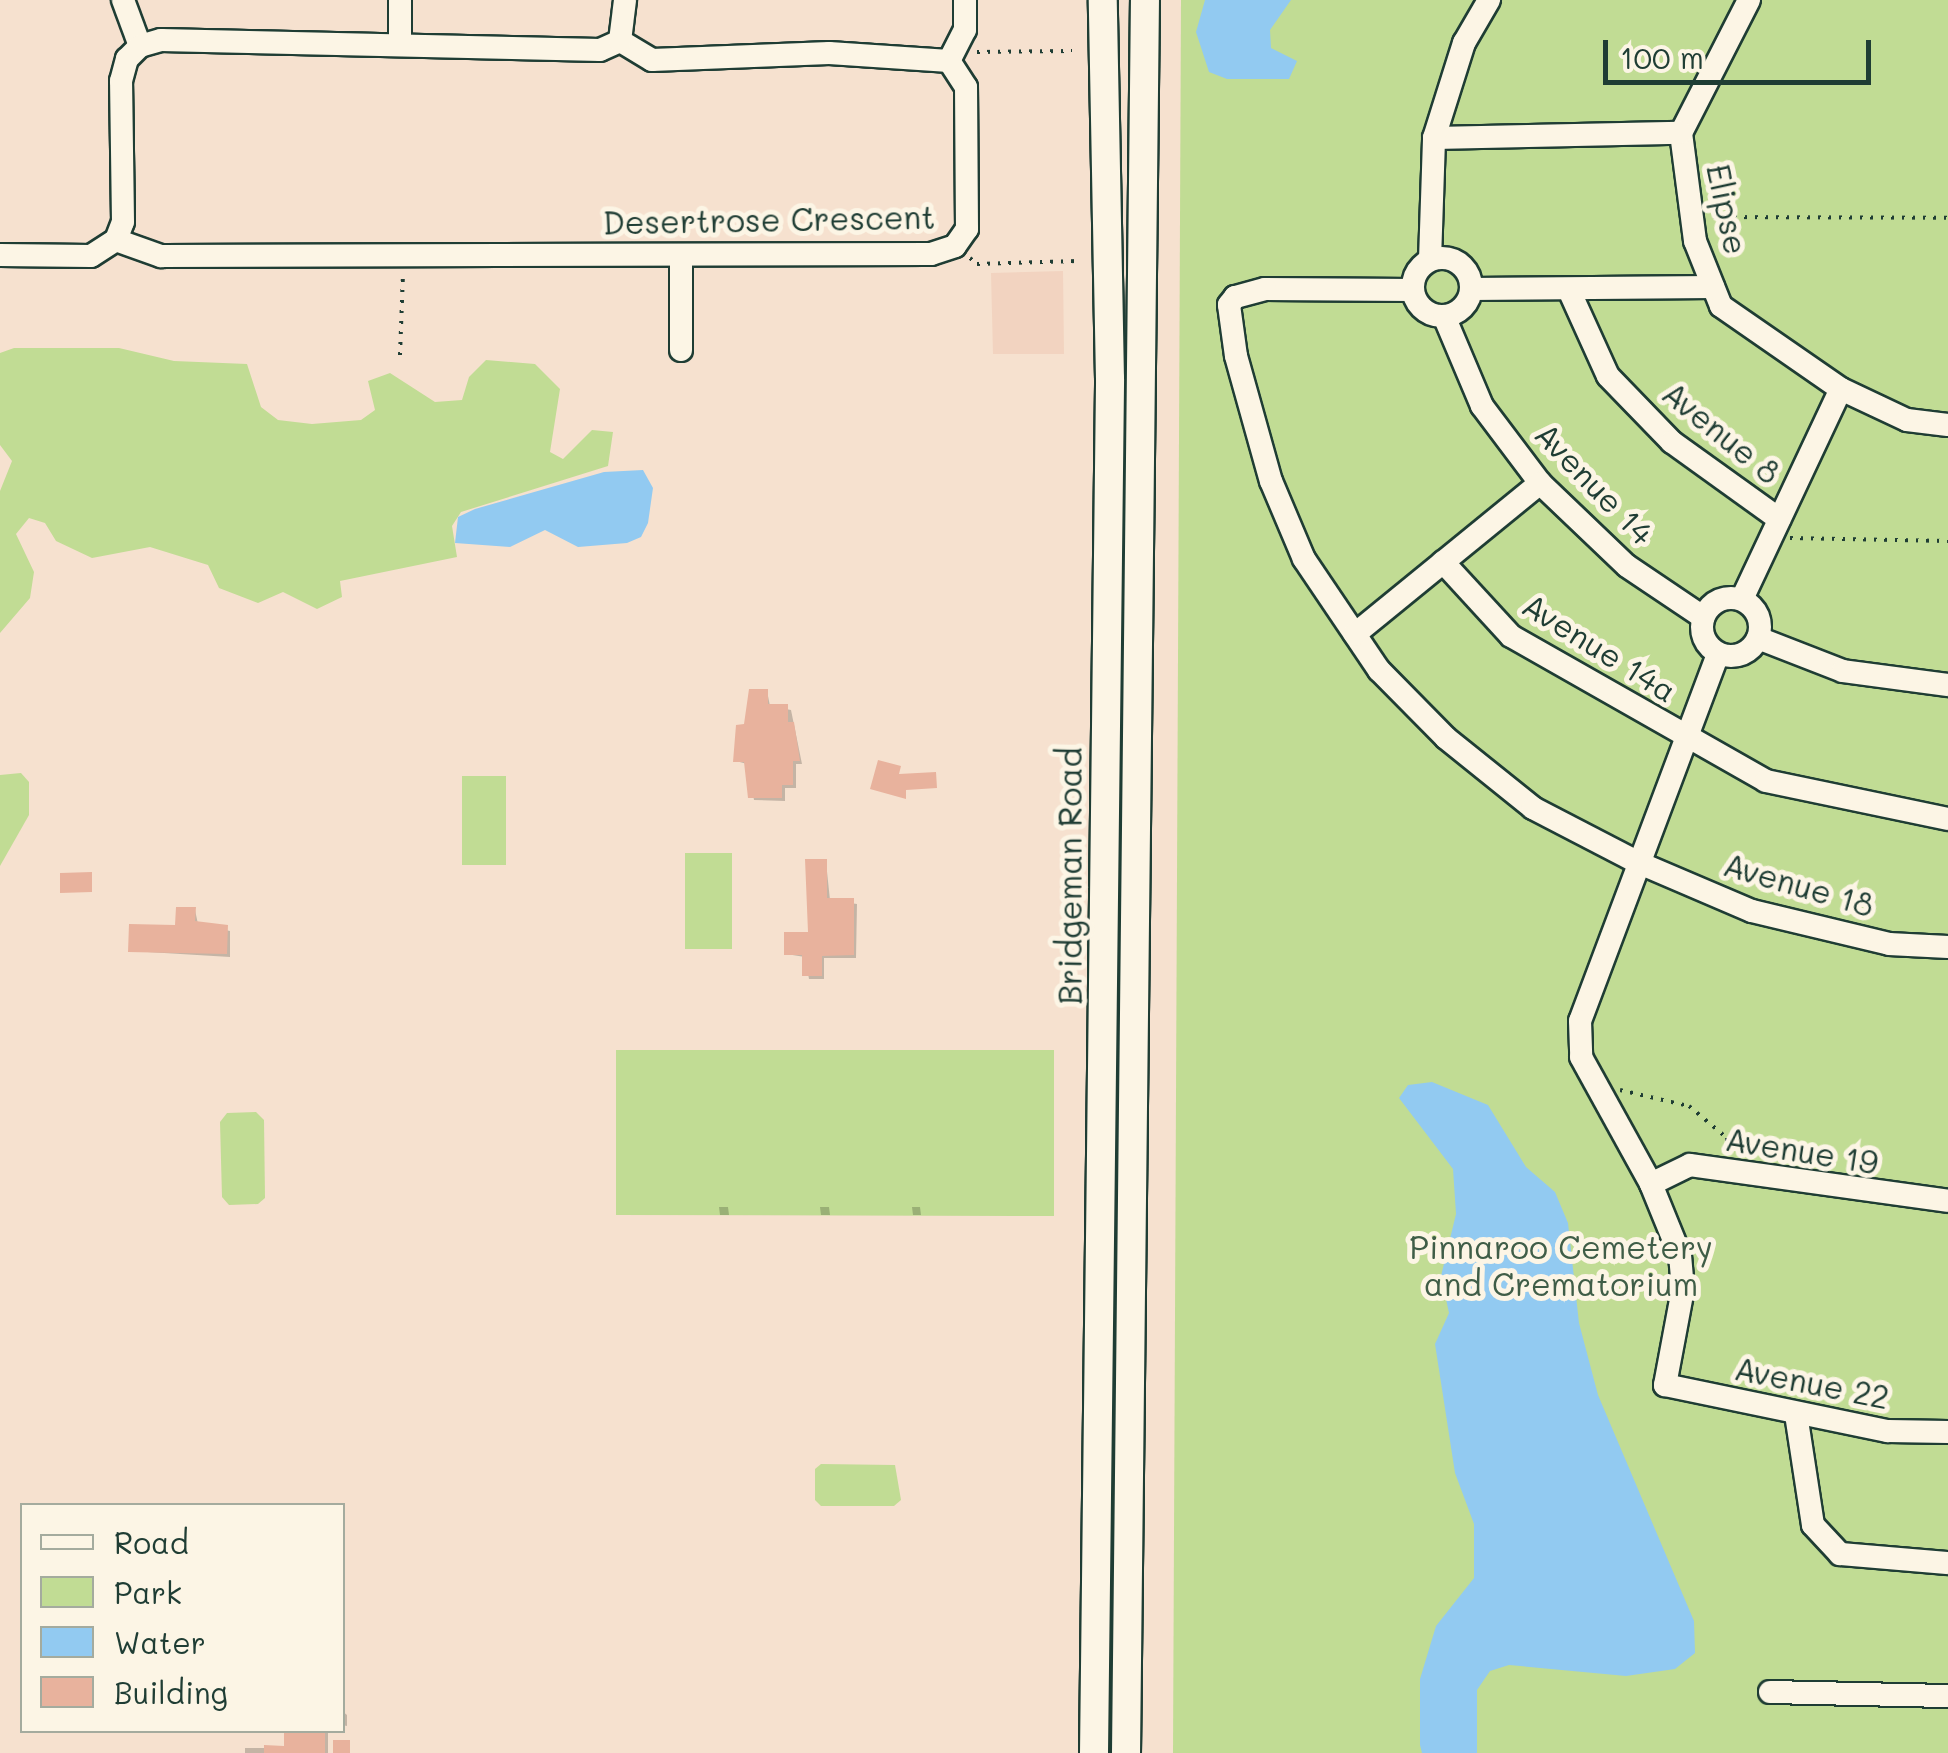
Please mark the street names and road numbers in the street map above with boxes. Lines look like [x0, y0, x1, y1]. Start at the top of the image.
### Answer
street label: Elipse [1700, 160, 1756, 258]
street label: Desertrose Crescent [602, 197, 936, 241]
street label: Avenue 8 [1655, 373, 1789, 491]
street label: Avenue 14 [1528, 414, 1662, 552]
street label: Avenue 14a [1516, 585, 1684, 709]
street label: Bridgeman Road [1050, 747, 1088, 1005]
street label: Avenue 18 [1719, 844, 1879, 924]
street label: Avenue 19 [1723, 1119, 1881, 1181]
street label: Avenue 22 [1731, 1348, 1893, 1416]

